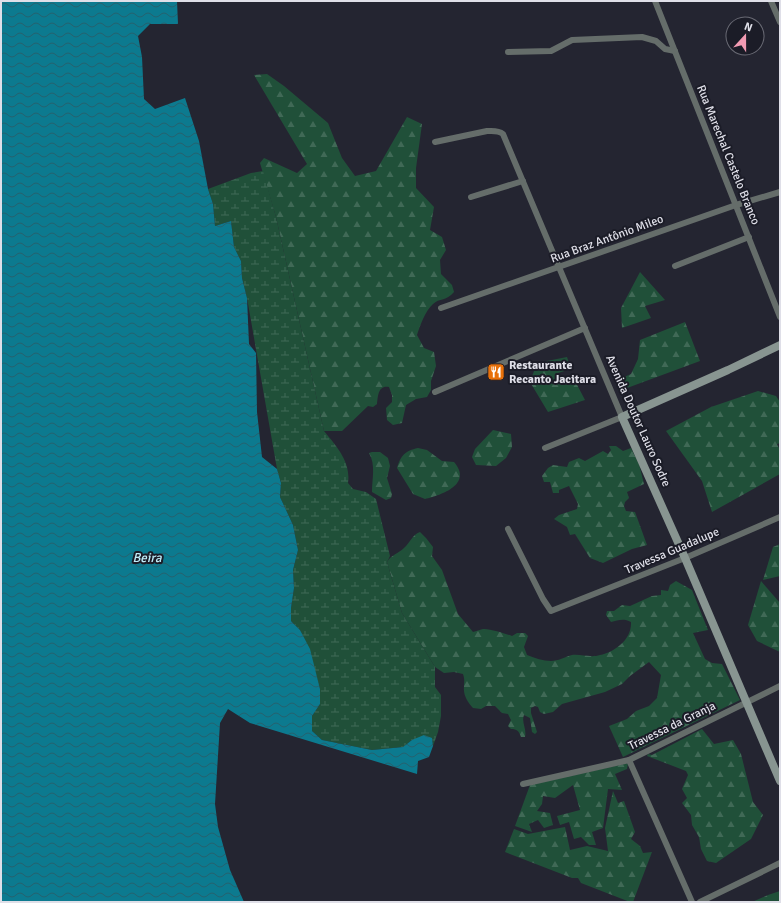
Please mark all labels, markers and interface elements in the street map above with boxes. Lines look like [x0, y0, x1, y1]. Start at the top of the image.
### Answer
north arrow [725, 16, 765, 56]
text: N [743, 20, 754, 35]
street label: Rua Marechal Castelo Branco [693, 83, 763, 227]
street label: Rua Braz Antônio Mileo [548, 212, 666, 266]
street label: Avenida Doutor Lauro Sodre [602, 353, 674, 489]
place label: Restaurante Recanto Jacitara [509, 358, 596, 387]
restaurant icon: Restaurante Recanto Jacitara [486, 362, 506, 382]
street label: Travessa Guadalupe [623, 524, 721, 578]
water label: Beira [132, 550, 162, 566]
street label: Travessa da Granja [626, 698, 718, 754]

